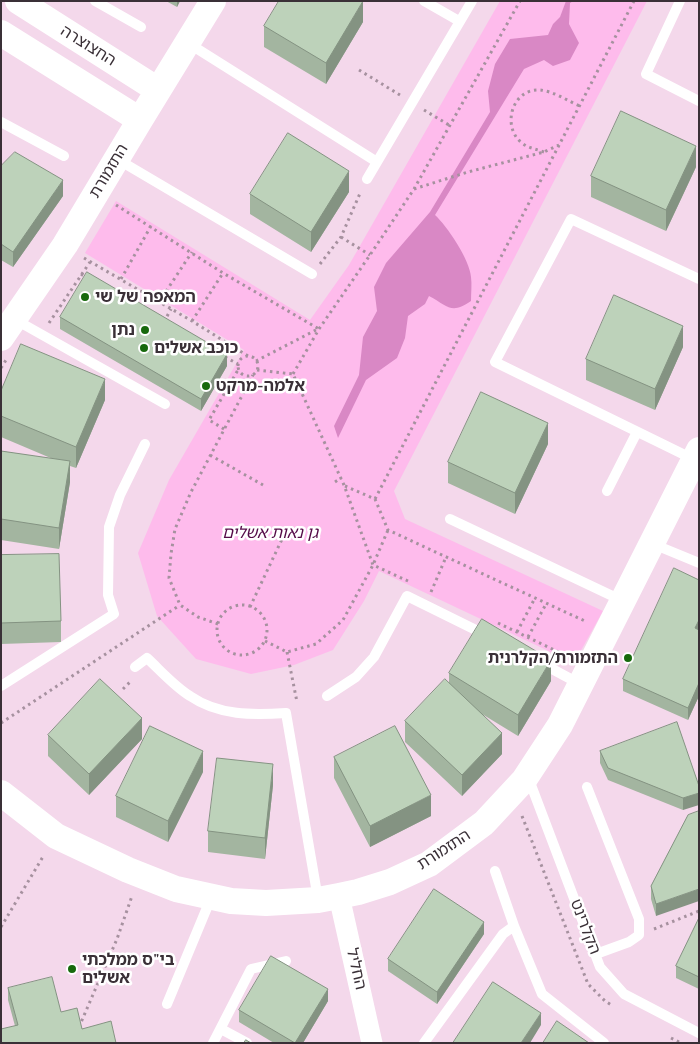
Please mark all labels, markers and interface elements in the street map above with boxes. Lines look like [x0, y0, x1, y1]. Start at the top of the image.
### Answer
street label: החצוצרה [57, 22, 119, 70]
street label: התזמורת [85, 140, 133, 202]
place label: המאפה של שי [95, 287, 196, 307]
marker: המאפה של שי [79, 291, 91, 303]
place label: נתן [111, 320, 135, 340]
marker: נתן [139, 324, 151, 336]
place label: כוכב אשלים [154, 338, 238, 358]
marker: כוכב אשלים [138, 342, 150, 354]
place label: אלמה-מרקט [216, 376, 305, 396]
marker: אלמה-מרקט [200, 380, 212, 392]
park label: גן נאות אשלים [222, 523, 318, 543]
place label: התזמורת/הקלרנית [488, 648, 618, 668]
marker: התזמורת/הקלרנית [622, 652, 634, 664]
street label: התזמורת [414, 826, 474, 874]
street label: הקלרינט [566, 897, 604, 957]
street label: החליל [342, 946, 370, 992]
place label: בי"ס ממלכתי אשלים [82, 950, 174, 988]
marker: בי"ס ממלכתי אשלים [66, 963, 78, 975]

